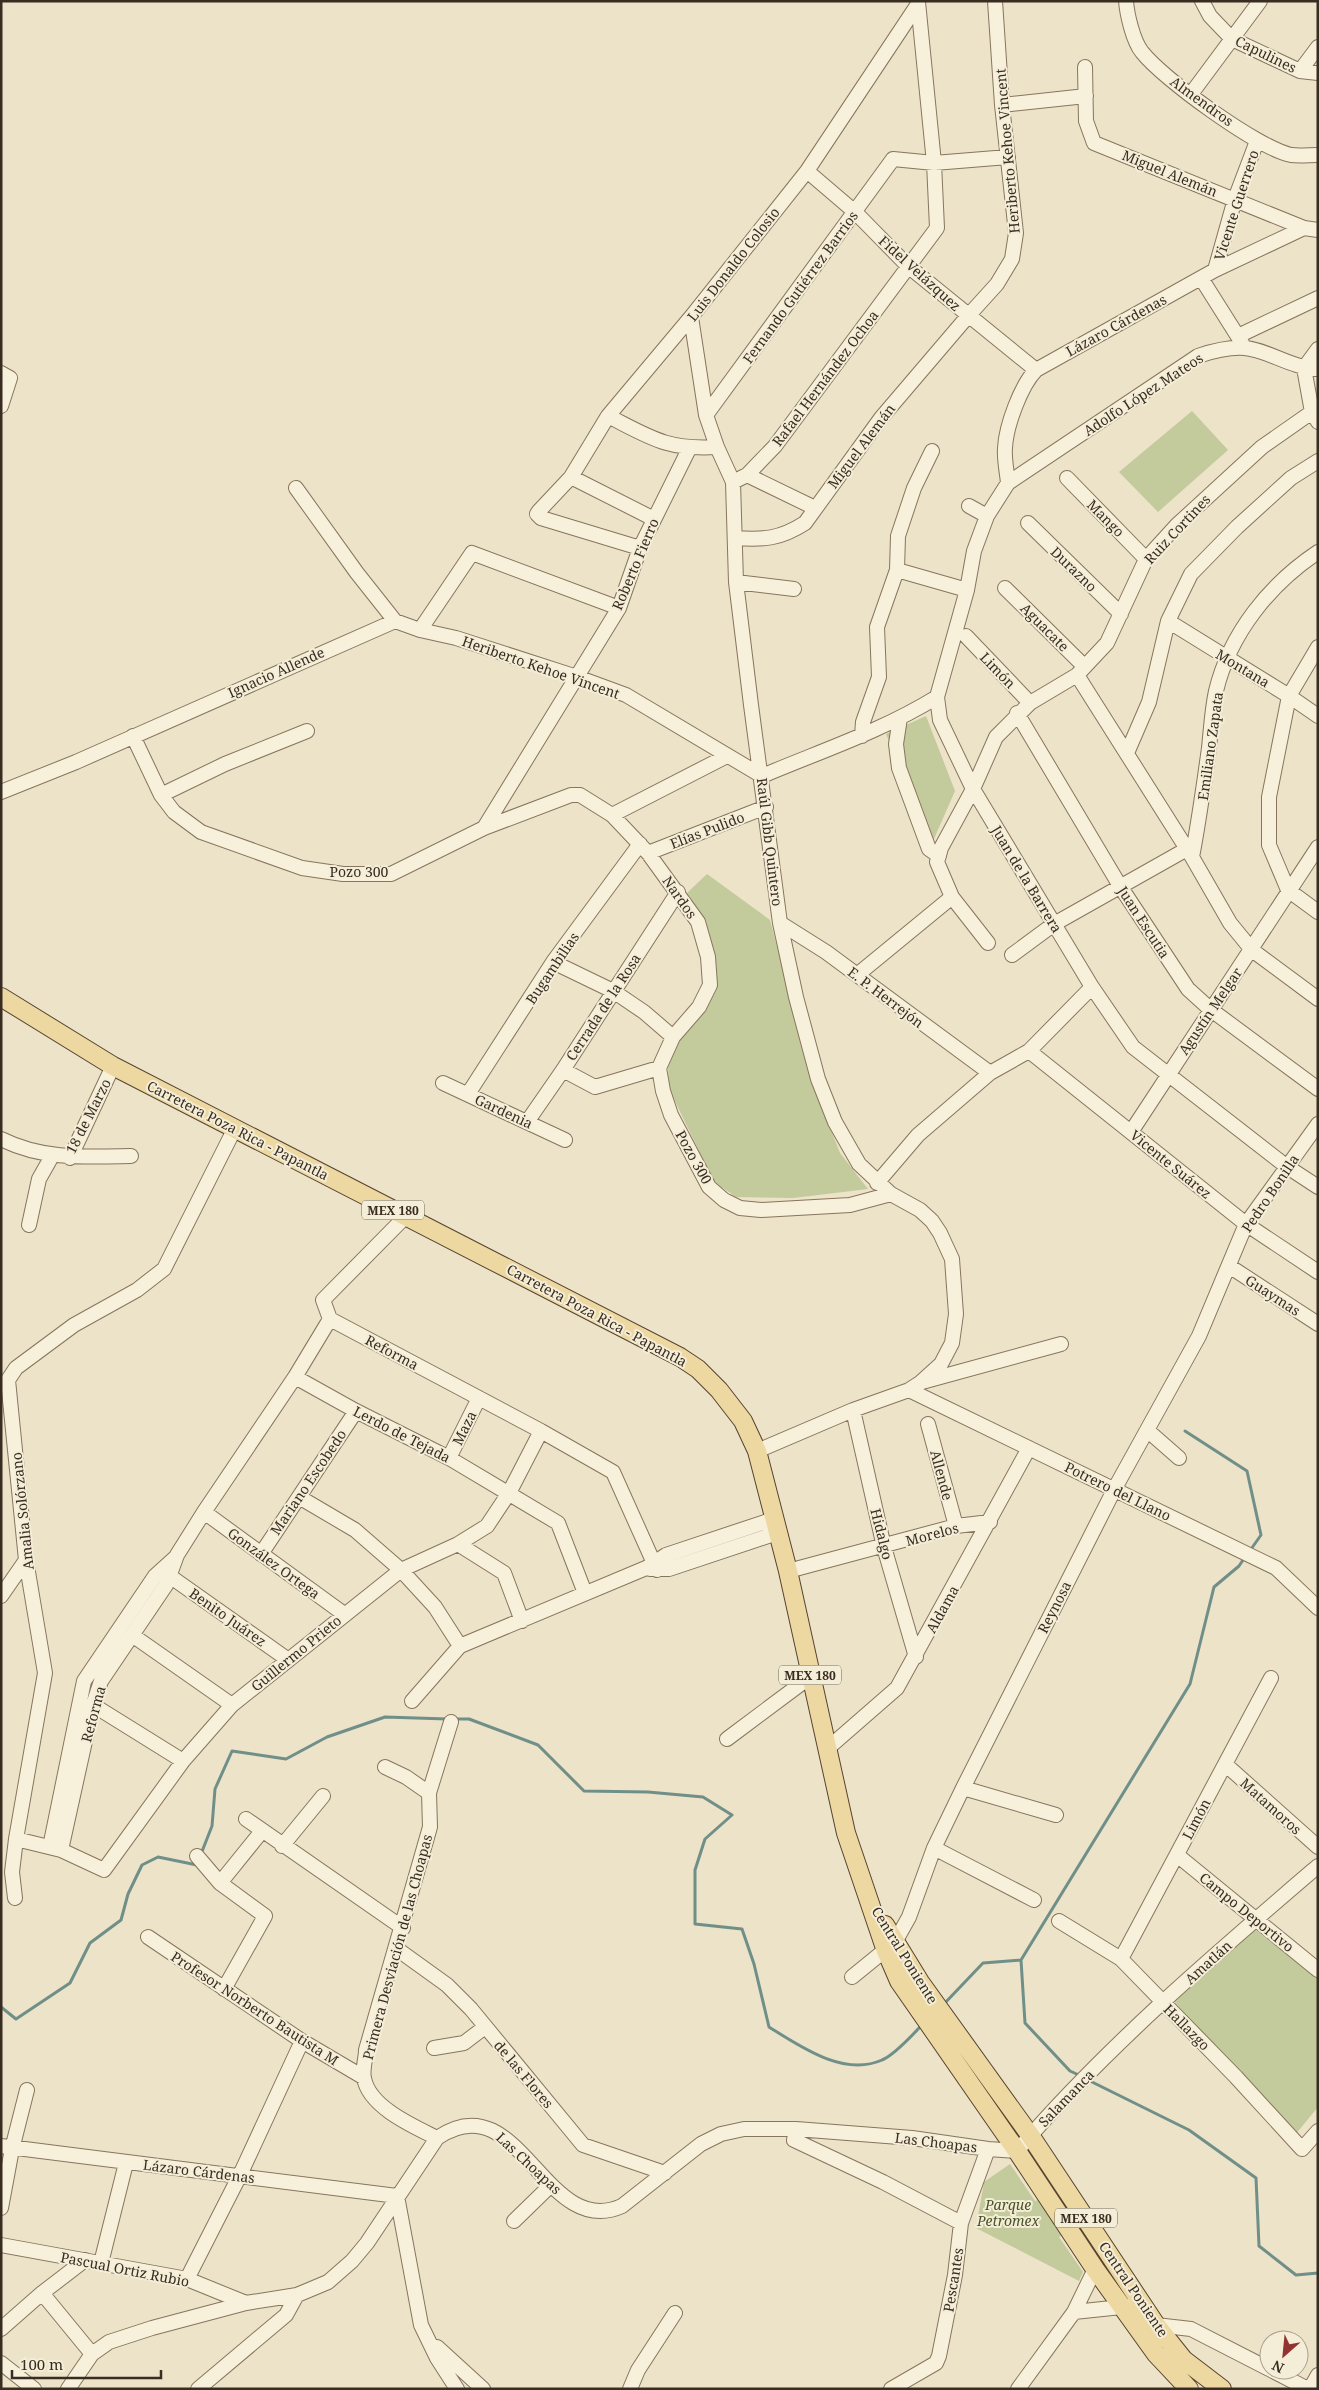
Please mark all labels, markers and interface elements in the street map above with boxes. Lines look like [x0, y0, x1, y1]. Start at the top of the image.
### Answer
street label: Capulines [1232, 31, 1300, 77]
street label: Heriberto Kehoe Vincent [990, 68, 1024, 234]
street label: Almendros [1167, 72, 1237, 130]
street label: Miguel Alemán [1119, 145, 1221, 201]
street label: Vicente Guerrero [1209, 147, 1263, 263]
street label: Luis Donaldo Colosio [682, 203, 784, 325]
street label: Fernando Gutiérrez Barrios [738, 207, 862, 367]
street label: Fidel Velázquez [875, 231, 965, 315]
street label: Lázaro Cárdenas [1062, 289, 1170, 361]
street label: Rafael Hernández Ochoa [768, 306, 883, 450]
street label: Adolfo López Mateos [1080, 348, 1206, 440]
street label: Miguel Alemán [823, 400, 899, 492]
street label: Ruiz Cortines [1140, 490, 1214, 568]
street label: Mango [1083, 495, 1129, 541]
street label: Roberto Fierro [607, 515, 663, 613]
street label: Durazno [1047, 542, 1101, 596]
street label: Aguacate [1017, 599, 1073, 655]
street label: Heriberto Kehoe Vincent [460, 631, 622, 703]
street label: Ignacio Allende [225, 642, 327, 702]
street label: Montana [1212, 644, 1274, 692]
street label: Limón [976, 648, 1020, 692]
street label: Emiliano Zapata [1193, 690, 1227, 801]
street label: Raúl Gibb Quintero [753, 777, 787, 907]
street label: Elías Pulido [667, 807, 747, 853]
street label: Juan de la Barrera [987, 821, 1067, 936]
street label: Pozo 300 [330, 862, 389, 881]
street label: Nardos [658, 872, 702, 922]
street label: Juan Escutia [1113, 881, 1175, 962]
street label: Bugambilias [521, 928, 583, 1008]
street label: Cerrada de la Rosa [561, 950, 645, 1064]
street label: E. P. Herrejón [844, 962, 928, 1032]
street label: Agustín Melgar [1174, 963, 1246, 1058]
street label: 18 de Marzo [61, 1075, 115, 1157]
street label: Carretera Poza Rica - Papantla [144, 1076, 332, 1184]
street label: Gardenia [472, 1089, 536, 1133]
street label: Vicente Suárez [1127, 1125, 1215, 1203]
street label: Pozo 300 [671, 1127, 717, 1188]
street label: Pedro Bonilla [1237, 1150, 1303, 1236]
road number: MEX 180 [362, 1200, 424, 1220]
street label: Carretera Poza Rica - Papantla [504, 1259, 691, 1371]
street label: Guaymas [1242, 1270, 1304, 1320]
street label: Reforma [362, 1330, 422, 1374]
street label: Lerdo de Tejada [350, 1401, 454, 1467]
street label: Maza [448, 1408, 480, 1448]
street label: Mariano Escobedo [266, 1426, 350, 1538]
street label: Allende [926, 1448, 958, 1502]
street label: Amalia Solórzano [6, 1451, 38, 1571]
street label: Potrero del Llano [1062, 1457, 1174, 1525]
street label: Hidalgo [866, 1506, 898, 1562]
street label: Morelos [903, 1518, 961, 1550]
street label: González Ortega [224, 1523, 324, 1603]
street label: Reynosa [1033, 1578, 1075, 1636]
street label: Aldama [921, 1582, 963, 1636]
street label: Benito Juárez [186, 1583, 270, 1651]
street label: Guillermo Prieto [247, 1611, 345, 1695]
road number: MEX 180 [779, 1666, 841, 1684]
street label: Reforma [76, 1684, 110, 1744]
street label: Matamoros [1236, 1773, 1306, 1839]
street label: Limón [1177, 1795, 1215, 1843]
street label: Primera Desviación de las Choapas [358, 1832, 436, 2062]
street label: Campo Deportivo [1196, 1868, 1298, 1956]
street label: Central Poniente [867, 1903, 943, 2007]
street label: Amatlán [1180, 1936, 1236, 1988]
street label: Profesor Norberto Bautista M [167, 1947, 343, 2069]
street label: Hallazgo [1160, 2000, 1214, 2054]
street label: de las Flores [490, 2036, 558, 2112]
street label: Salamanca [1034, 2065, 1098, 2131]
street label: Las Choapas [492, 2128, 566, 2198]
street label: Las Choapas [894, 2128, 978, 2156]
street label: Lázaro Cárdenas [142, 2155, 256, 2187]
park label: Parque Petromex [976, 2195, 1039, 2230]
road number: MEX 180 [1055, 2208, 1117, 2228]
street label: Central Poniente [1095, 2238, 1173, 2340]
street label: Pascual Ortiz Rubio [59, 2247, 191, 2291]
street label: Pescantes [939, 2247, 967, 2313]
north arrow [1259, 2330, 1309, 2380]
scale bar [12, 2348, 161, 2380]
text: 100 m [20, 2354, 63, 2374]
text: N [1269, 2356, 1287, 2378]

